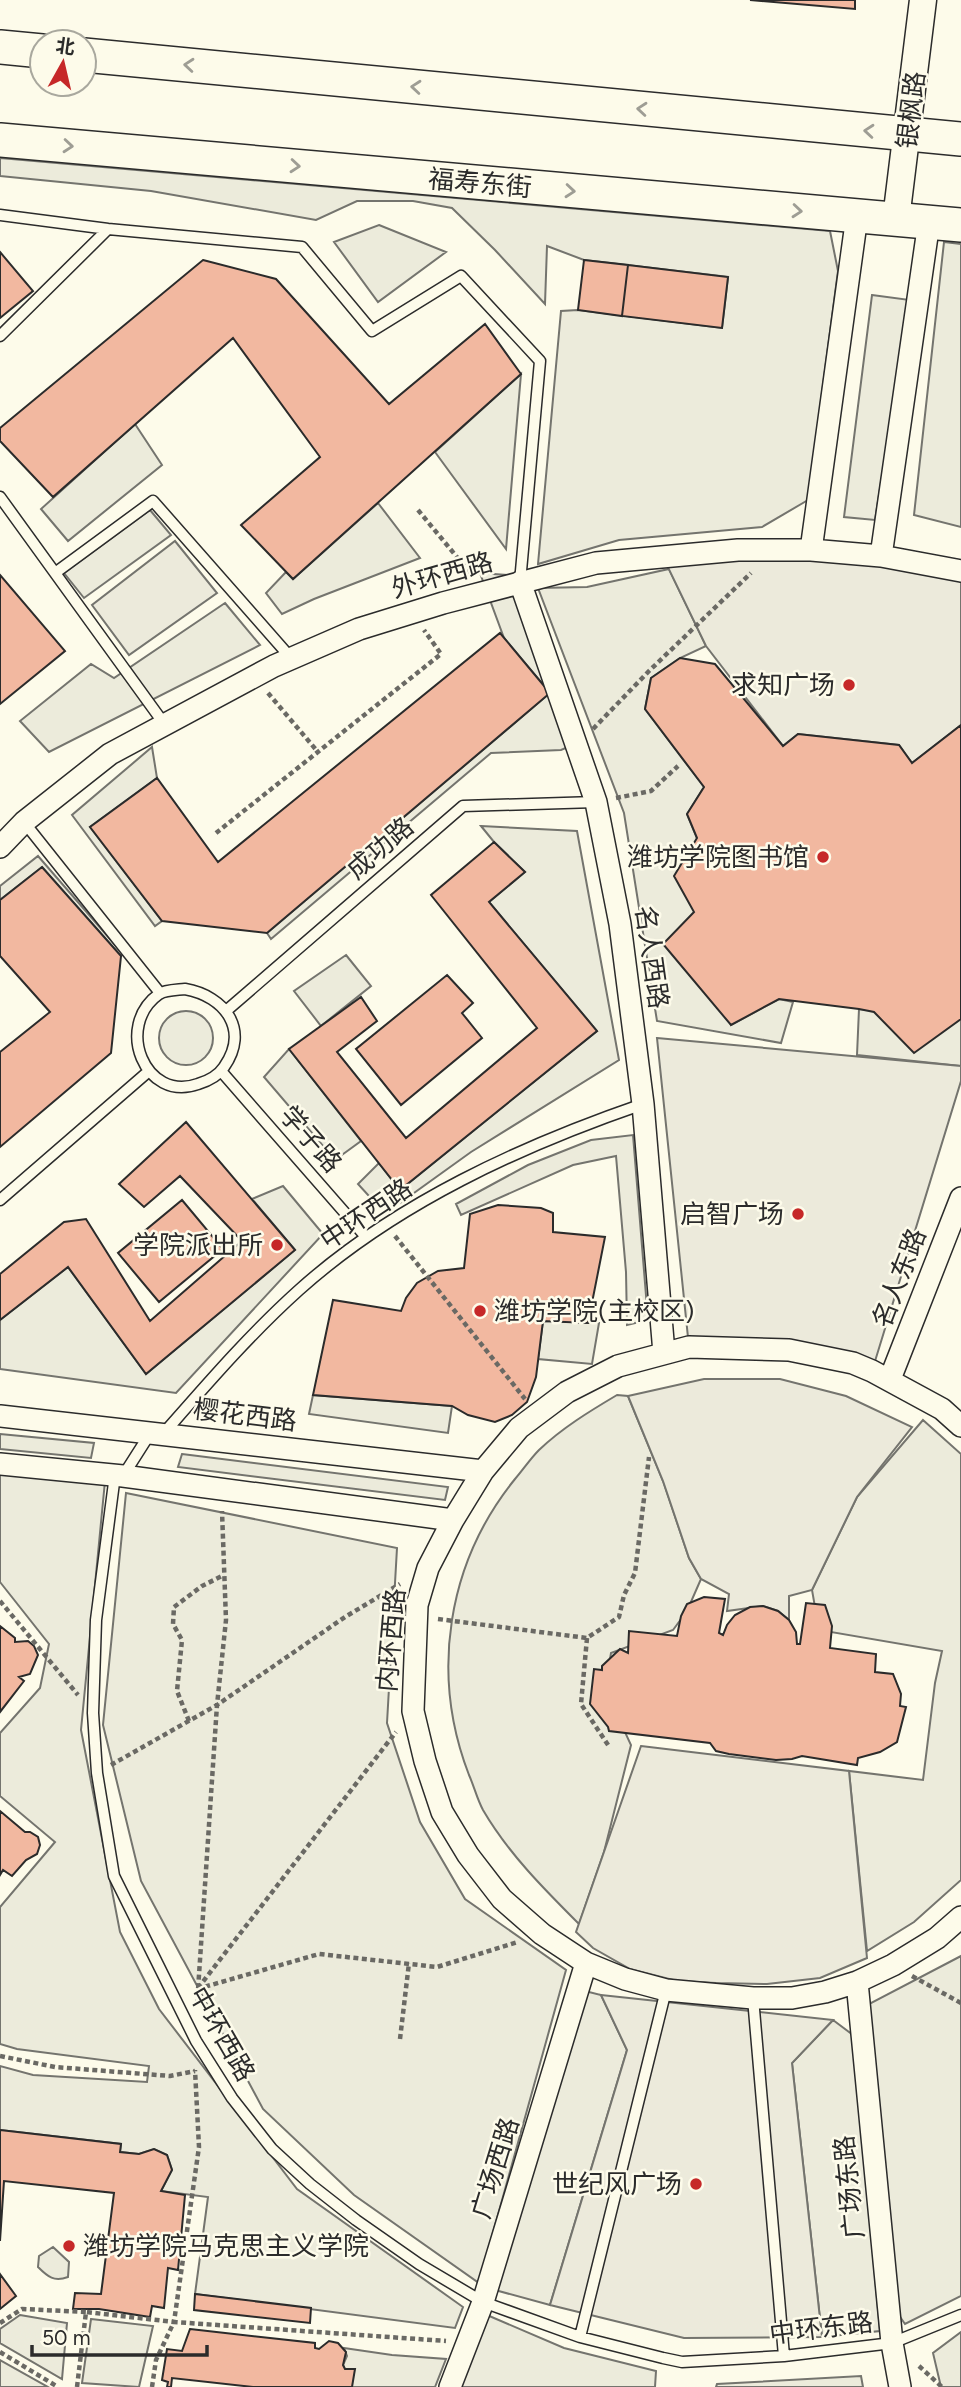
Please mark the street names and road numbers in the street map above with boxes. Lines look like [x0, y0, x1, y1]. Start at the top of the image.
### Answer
street label: 银枫路 [890, 69, 932, 151]
street label: 福寿东街 [427, 163, 533, 203]
street label: 外环西路 [388, 545, 496, 605]
street label: 成功路 [340, 810, 420, 886]
street label: 名人西路 [629, 903, 675, 1011]
street label: 学子路 [273, 1099, 349, 1179]
street label: 中环西路 [314, 1172, 418, 1256]
street label: 名人东路 [865, 1224, 933, 1332]
street label: 樱花西路 [191, 1393, 299, 1437]
street label: 内环西路 [371, 1587, 411, 1693]
street label: 中环西路 [182, 1981, 262, 2087]
street label: 广场西路 [464, 2114, 526, 2222]
street label: 广场东路 [828, 2134, 870, 2240]
street label: 中环东路 [767, 2306, 875, 2350]

